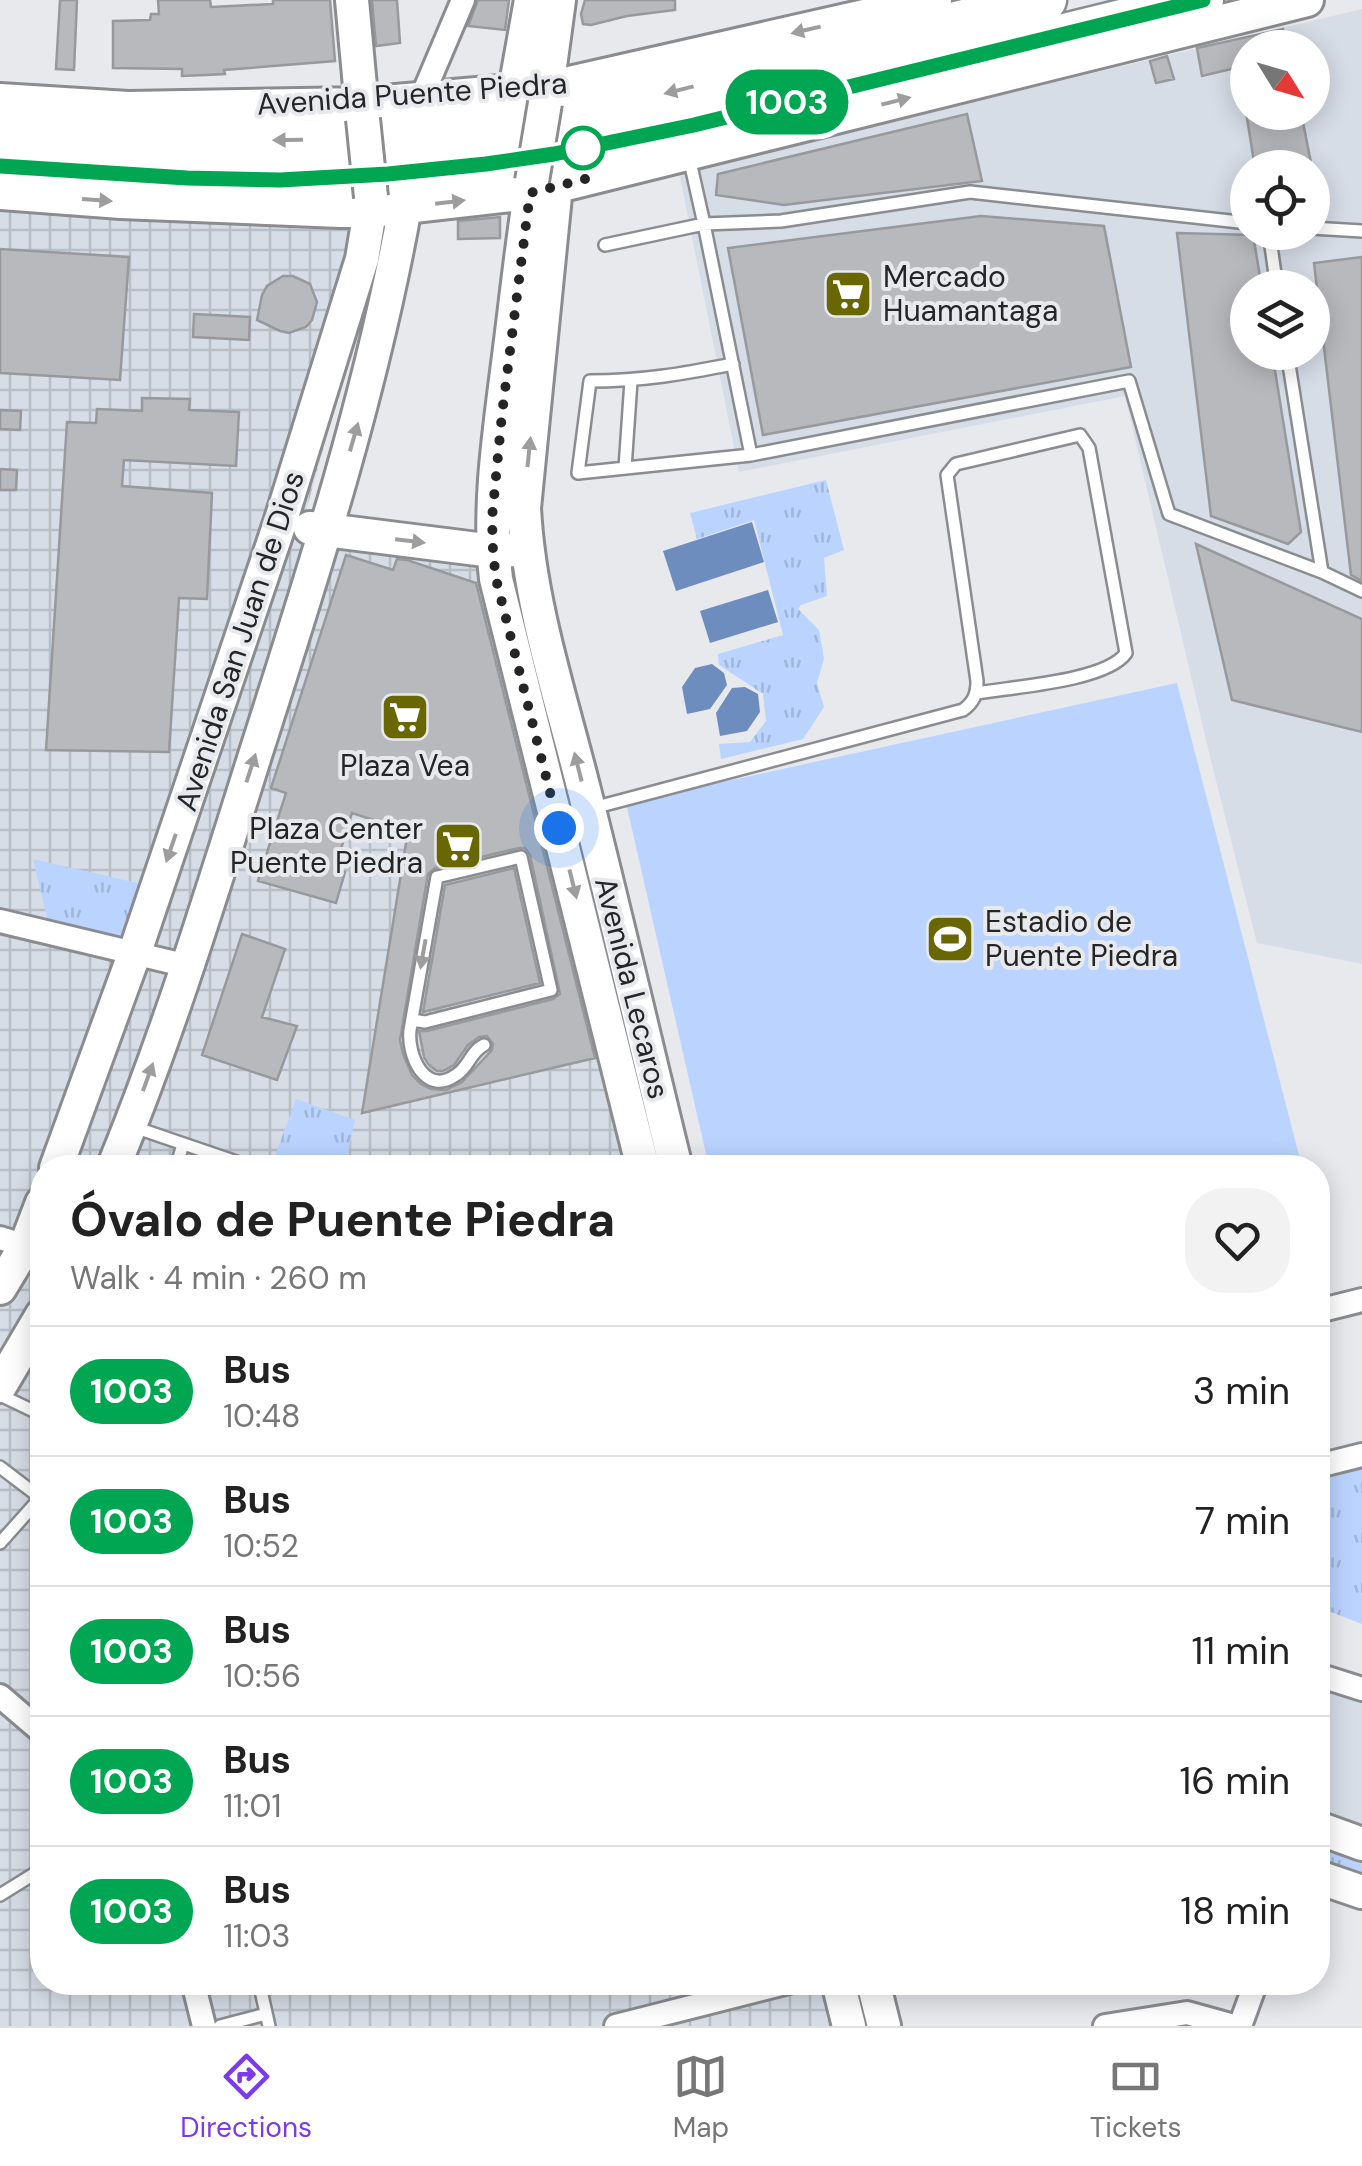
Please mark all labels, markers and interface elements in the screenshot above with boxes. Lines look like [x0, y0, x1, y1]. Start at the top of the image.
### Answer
one-way arrow [790, 23, 821, 38]
north arrow [1230, 30, 1330, 130]
map controls [1230, 30, 1330, 370]
street label: Avenida Puente Piedra [255, 63, 569, 124]
line badge: 1003 [717, 70, 857, 134]
text: 1003 [745, 79, 829, 125]
one-way arrow [663, 83, 694, 98]
one-way arrow [881, 93, 912, 109]
unlabelled marker [562, 127, 604, 169]
one-way arrow [272, 133, 304, 149]
button: locate [1230, 150, 1330, 250]
one-way arrow [82, 192, 114, 208]
one-way arrow [435, 194, 466, 210]
place label: Mercado Huamantaga [883, 257, 1058, 330]
supermarket icon: Mercado Huamantaga [822, 268, 874, 320]
button: layers [1230, 270, 1330, 370]
one-way arrow [347, 421, 362, 451]
one-way arrow [522, 436, 538, 468]
street label: Avenida San Juan de Dios [166, 466, 313, 816]
one-way arrow [395, 533, 426, 549]
supermarket icon: Plaza Vea [379, 691, 431, 743]
place label: Plaza Vea [340, 746, 470, 785]
one-way arrow [570, 751, 586, 782]
one-way arrow [244, 753, 259, 783]
your location [534, 803, 584, 853]
place label: Plaza Center Puente Piedra [230, 809, 423, 882]
supermarket icon: Plaza Center Puente Piedra [432, 820, 484, 872]
one-way arrow [162, 833, 177, 863]
one-way arrow [566, 869, 582, 900]
street label: Avenida Lecaros [586, 873, 679, 1103]
place label: Estadio de Puente Piedra [985, 902, 1178, 975]
sports icon: Estadio de Puente Piedra [924, 913, 976, 965]
one-way arrow [415, 938, 430, 970]
one-way arrow [141, 1061, 156, 1091]
text: Óvalo de Puente Piedra [70, 1188, 615, 1251]
button: heart [1185, 1188, 1290, 1293]
text: Walk · 4 min · 260 m [70, 1257, 367, 1299]
text: Bus [223, 1345, 291, 1395]
text: 3 min [1193, 1366, 1290, 1416]
text: 1003 [90, 1368, 173, 1414]
text: 10:48 [223, 1395, 300, 1437]
text: Bus [223, 1475, 291, 1525]
text: 7 min [1195, 1496, 1290, 1546]
text: 1003 [90, 1498, 173, 1544]
text: 10:52 [223, 1525, 299, 1567]
text: Bus [223, 1605, 291, 1655]
text: 11 min [1191, 1626, 1290, 1676]
text: 1003 [90, 1628, 173, 1674]
text: 10:56 [223, 1655, 301, 1697]
text: Bus [223, 1735, 291, 1785]
text: 16 min [1179, 1756, 1290, 1806]
text: 1003 [90, 1758, 173, 1804]
text: 11:01 [223, 1785, 281, 1827]
text: Bus [223, 1865, 291, 1915]
text: 18 min [1180, 1886, 1290, 1936]
text: 1003 [90, 1888, 173, 1934]
text: 11:03 [223, 1915, 290, 1957]
tab: Directions [180, 2049, 312, 2146]
tab: Map [673, 2049, 729, 2146]
tab: Tickets [1090, 2049, 1182, 2146]

